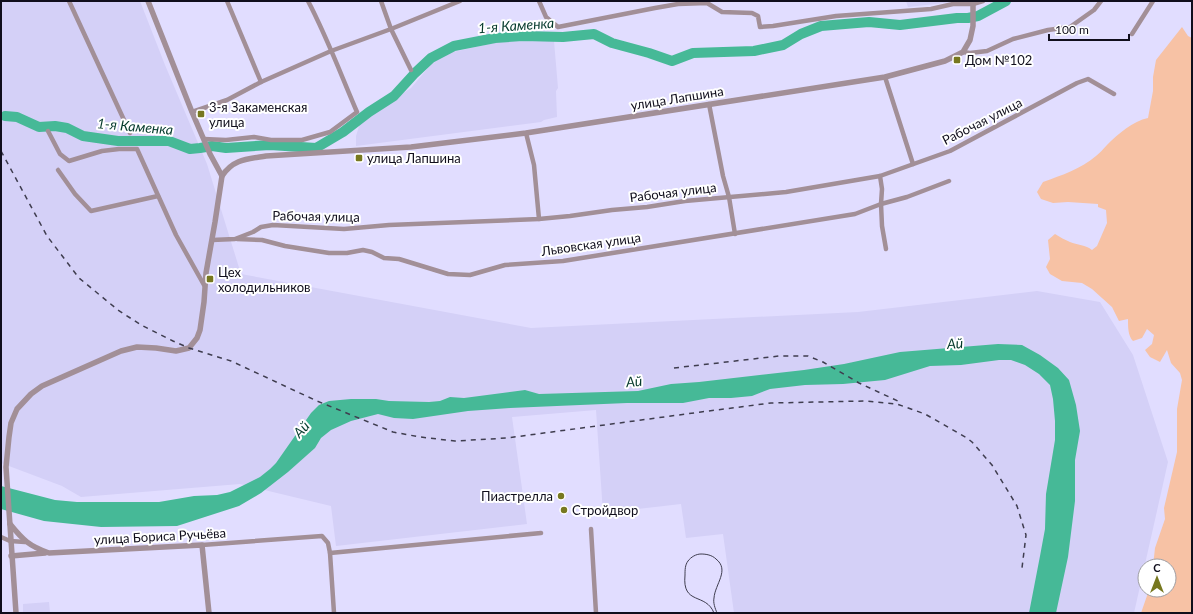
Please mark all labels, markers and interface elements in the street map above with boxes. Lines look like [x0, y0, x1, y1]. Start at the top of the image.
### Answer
water label: 1-я Каменка [477, 14, 555, 36]
scale bar [1049, 16, 1129, 42]
text: 100 m [1055, 22, 1089, 37]
place label: Дом №102 [965, 52, 1032, 68]
marker: Дом №102 [952, 55, 962, 65]
street label: улица Лапшина [629, 83, 725, 113]
street label: Рабочая улица [939, 94, 1025, 148]
place label: 3-я Закаменская улица [209, 99, 307, 130]
marker: 3-я Закаменская улица [196, 109, 206, 119]
water label: 1-я Каменка [96, 114, 174, 138]
place label: улица Лапшина [367, 150, 461, 166]
marker: улица Лапшина [354, 153, 364, 163]
street label: Рабочая улица [629, 179, 717, 205]
street label: Рабочая улица [272, 207, 360, 225]
street label: Львовская улица [539, 229, 642, 259]
place label: Цех холодильников [218, 264, 311, 295]
marker: Цех холодильников [205, 274, 215, 284]
water label: Ай [945, 334, 964, 352]
water label: Ай [624, 372, 643, 390]
water label: Ай [289, 417, 313, 441]
place label: Пиастрелла [481, 488, 553, 504]
marker: Пиастрелла [556, 491, 566, 501]
place label: Стройдвор [572, 502, 638, 518]
marker: Стройдвор [559, 505, 569, 515]
street label: улица Бориса Ручьёва [94, 525, 226, 547]
north arrow [1137, 558, 1177, 598]
text: С [1153, 561, 1161, 574]

